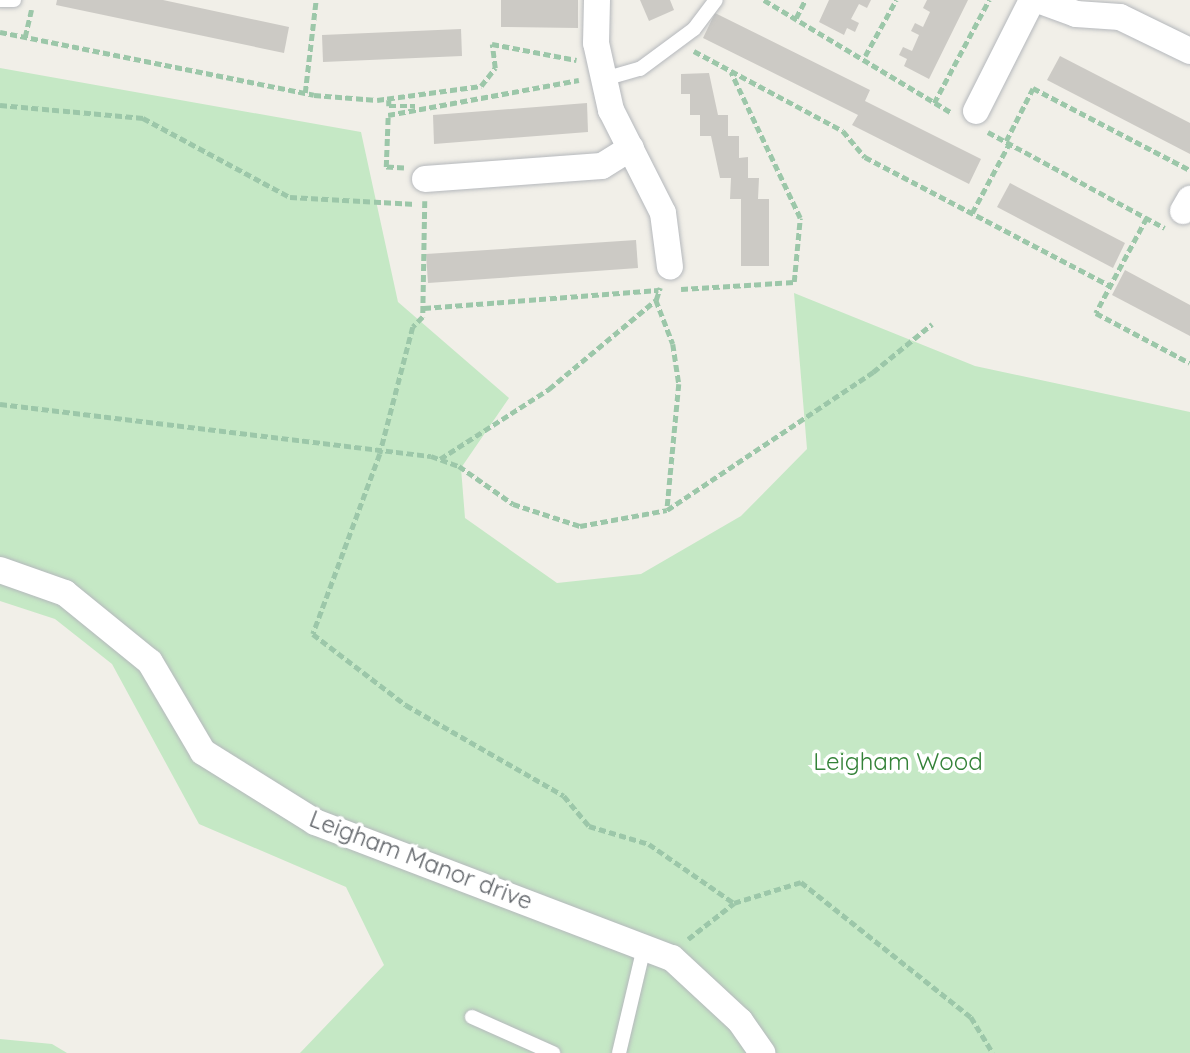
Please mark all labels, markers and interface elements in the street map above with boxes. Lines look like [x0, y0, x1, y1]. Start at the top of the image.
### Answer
park label: Leigham Wood [813, 748, 983, 776]
street label: Leigham Manor drive [305, 804, 537, 916]

